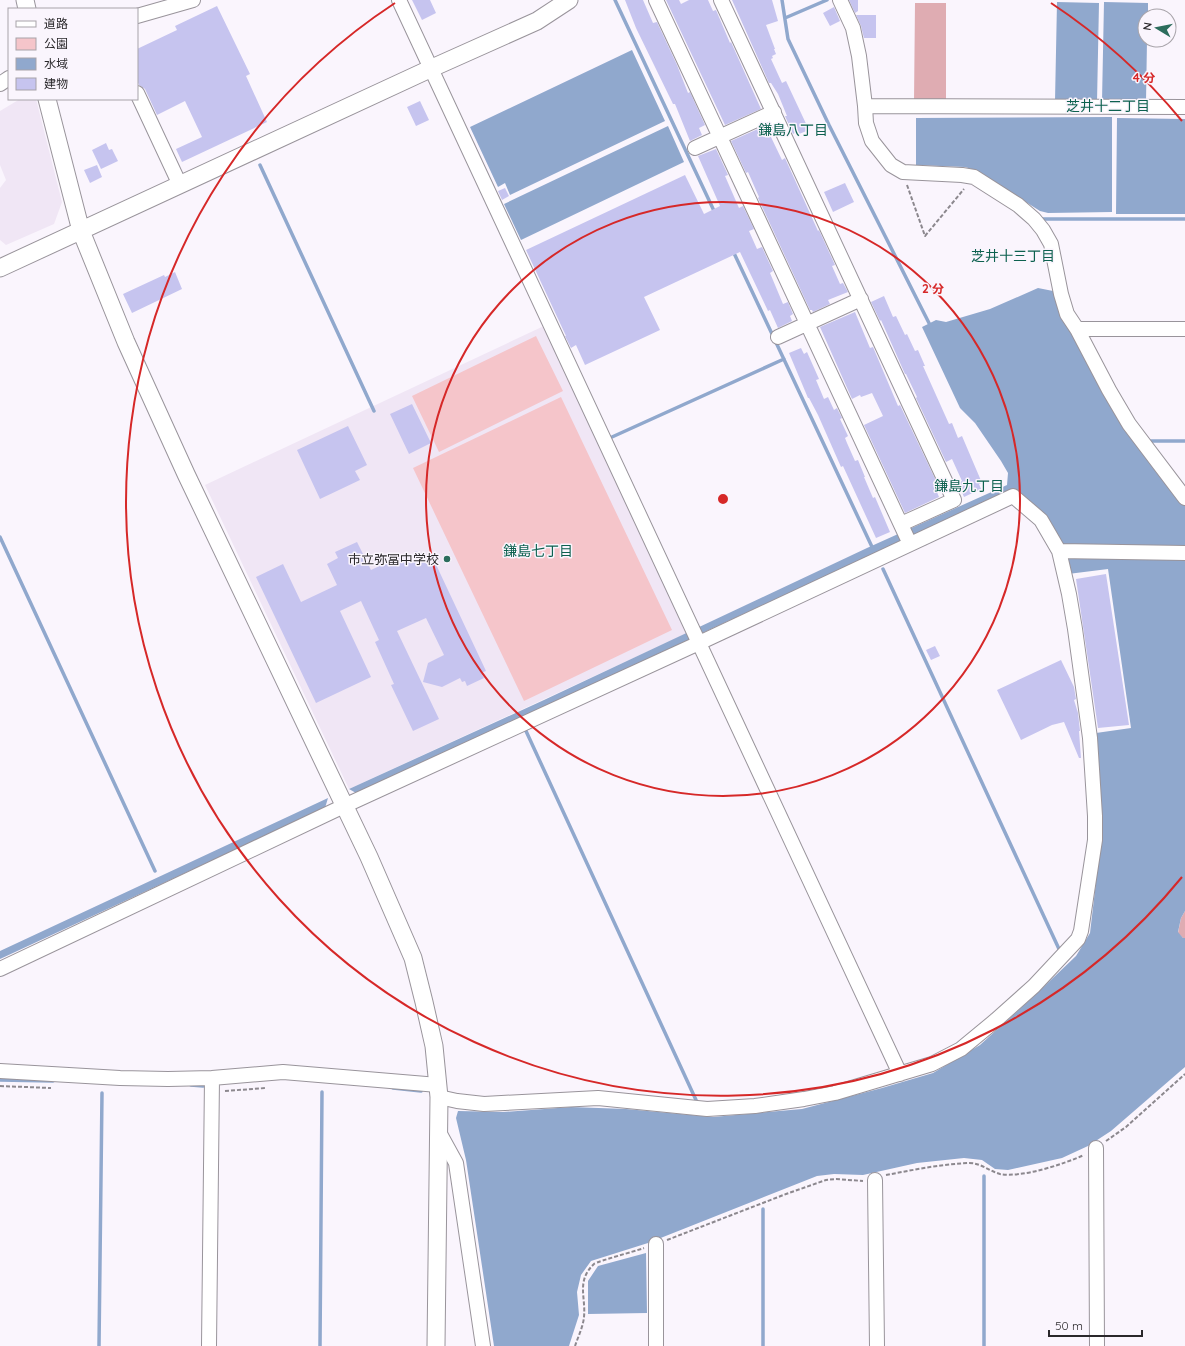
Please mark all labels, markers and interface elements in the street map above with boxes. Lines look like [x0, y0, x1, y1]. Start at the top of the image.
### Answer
legend [8, 8, 138, 100]
north arrow [1137, 8, 1177, 48]
text: 道路 [44, 16, 68, 31]
text: N [1140, 21, 1155, 31]
text: 公園 [44, 36, 68, 51]
text: 水域 [44, 56, 68, 71]
text: 4 分 [1133, 70, 1155, 85]
text: 建物 [44, 76, 68, 91]
district label: 芝井十二丁目 [1066, 97, 1150, 115]
district label: 鎌島八丁目 [758, 121, 828, 139]
district label: 芝井十三丁目 [971, 247, 1055, 265]
text: 2 分 [922, 281, 944, 296]
district label: 鎌島九丁目 [934, 477, 1004, 495]
centre of rings [716, 492, 730, 506]
district label: 鎌島七丁目 [503, 542, 573, 560]
place label: 市立弥冨中学校 [348, 551, 439, 567]
marker: 市立弥冨中学校 [442, 554, 452, 564]
scale bar [1049, 1312, 1142, 1338]
text: 50 m [1055, 1318, 1083, 1333]

